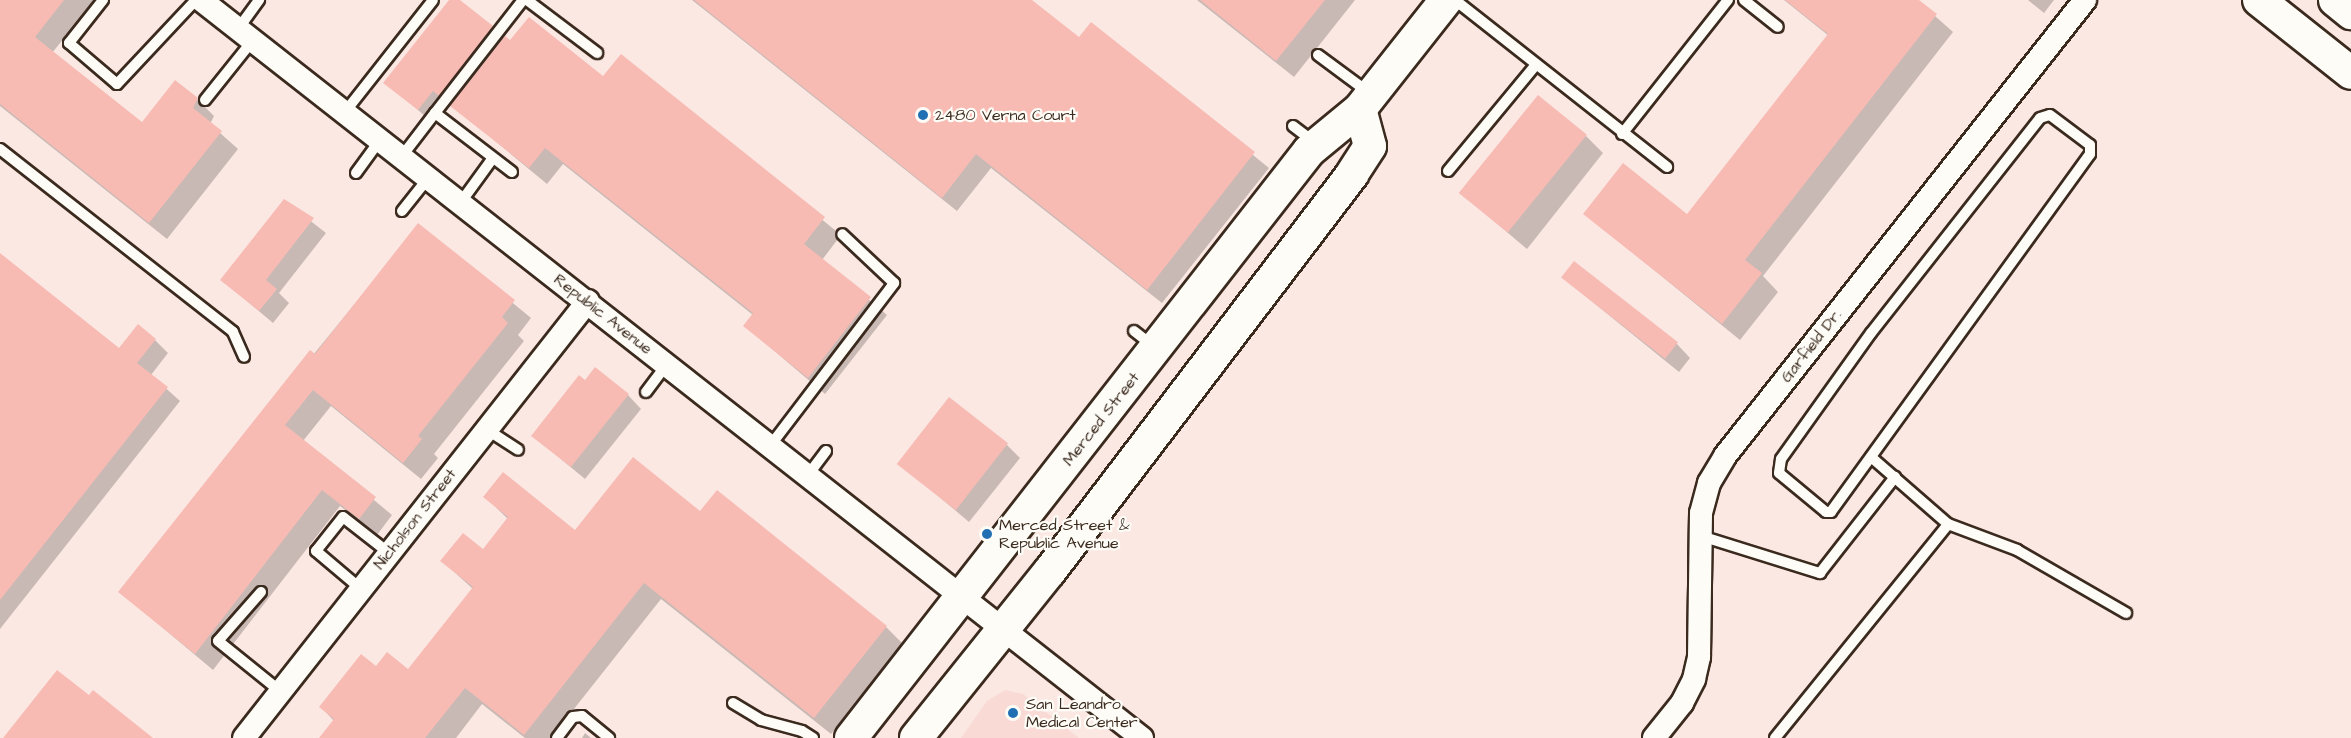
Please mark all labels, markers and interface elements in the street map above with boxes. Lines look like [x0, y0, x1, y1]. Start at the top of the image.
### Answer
place label: 2480 Verna Court [935, 105, 1076, 125]
marker: 2480 Verna Court [916, 108, 930, 122]
street label: Republic Avenue [550, 270, 656, 358]
street label: Garfield Dr. [1777, 306, 1845, 386]
street label: Merced Street [1059, 368, 1143, 470]
street label: Nicholson Street [370, 465, 460, 573]
place label: Merced Street & Republic Avenue [999, 515, 1130, 553]
marker: Merced Street & Republic Avenue [980, 527, 994, 541]
place label: San Leandro Medical Center [1026, 694, 1138, 732]
marker: San Leandro Medical Center [1004, 704, 1022, 722]

